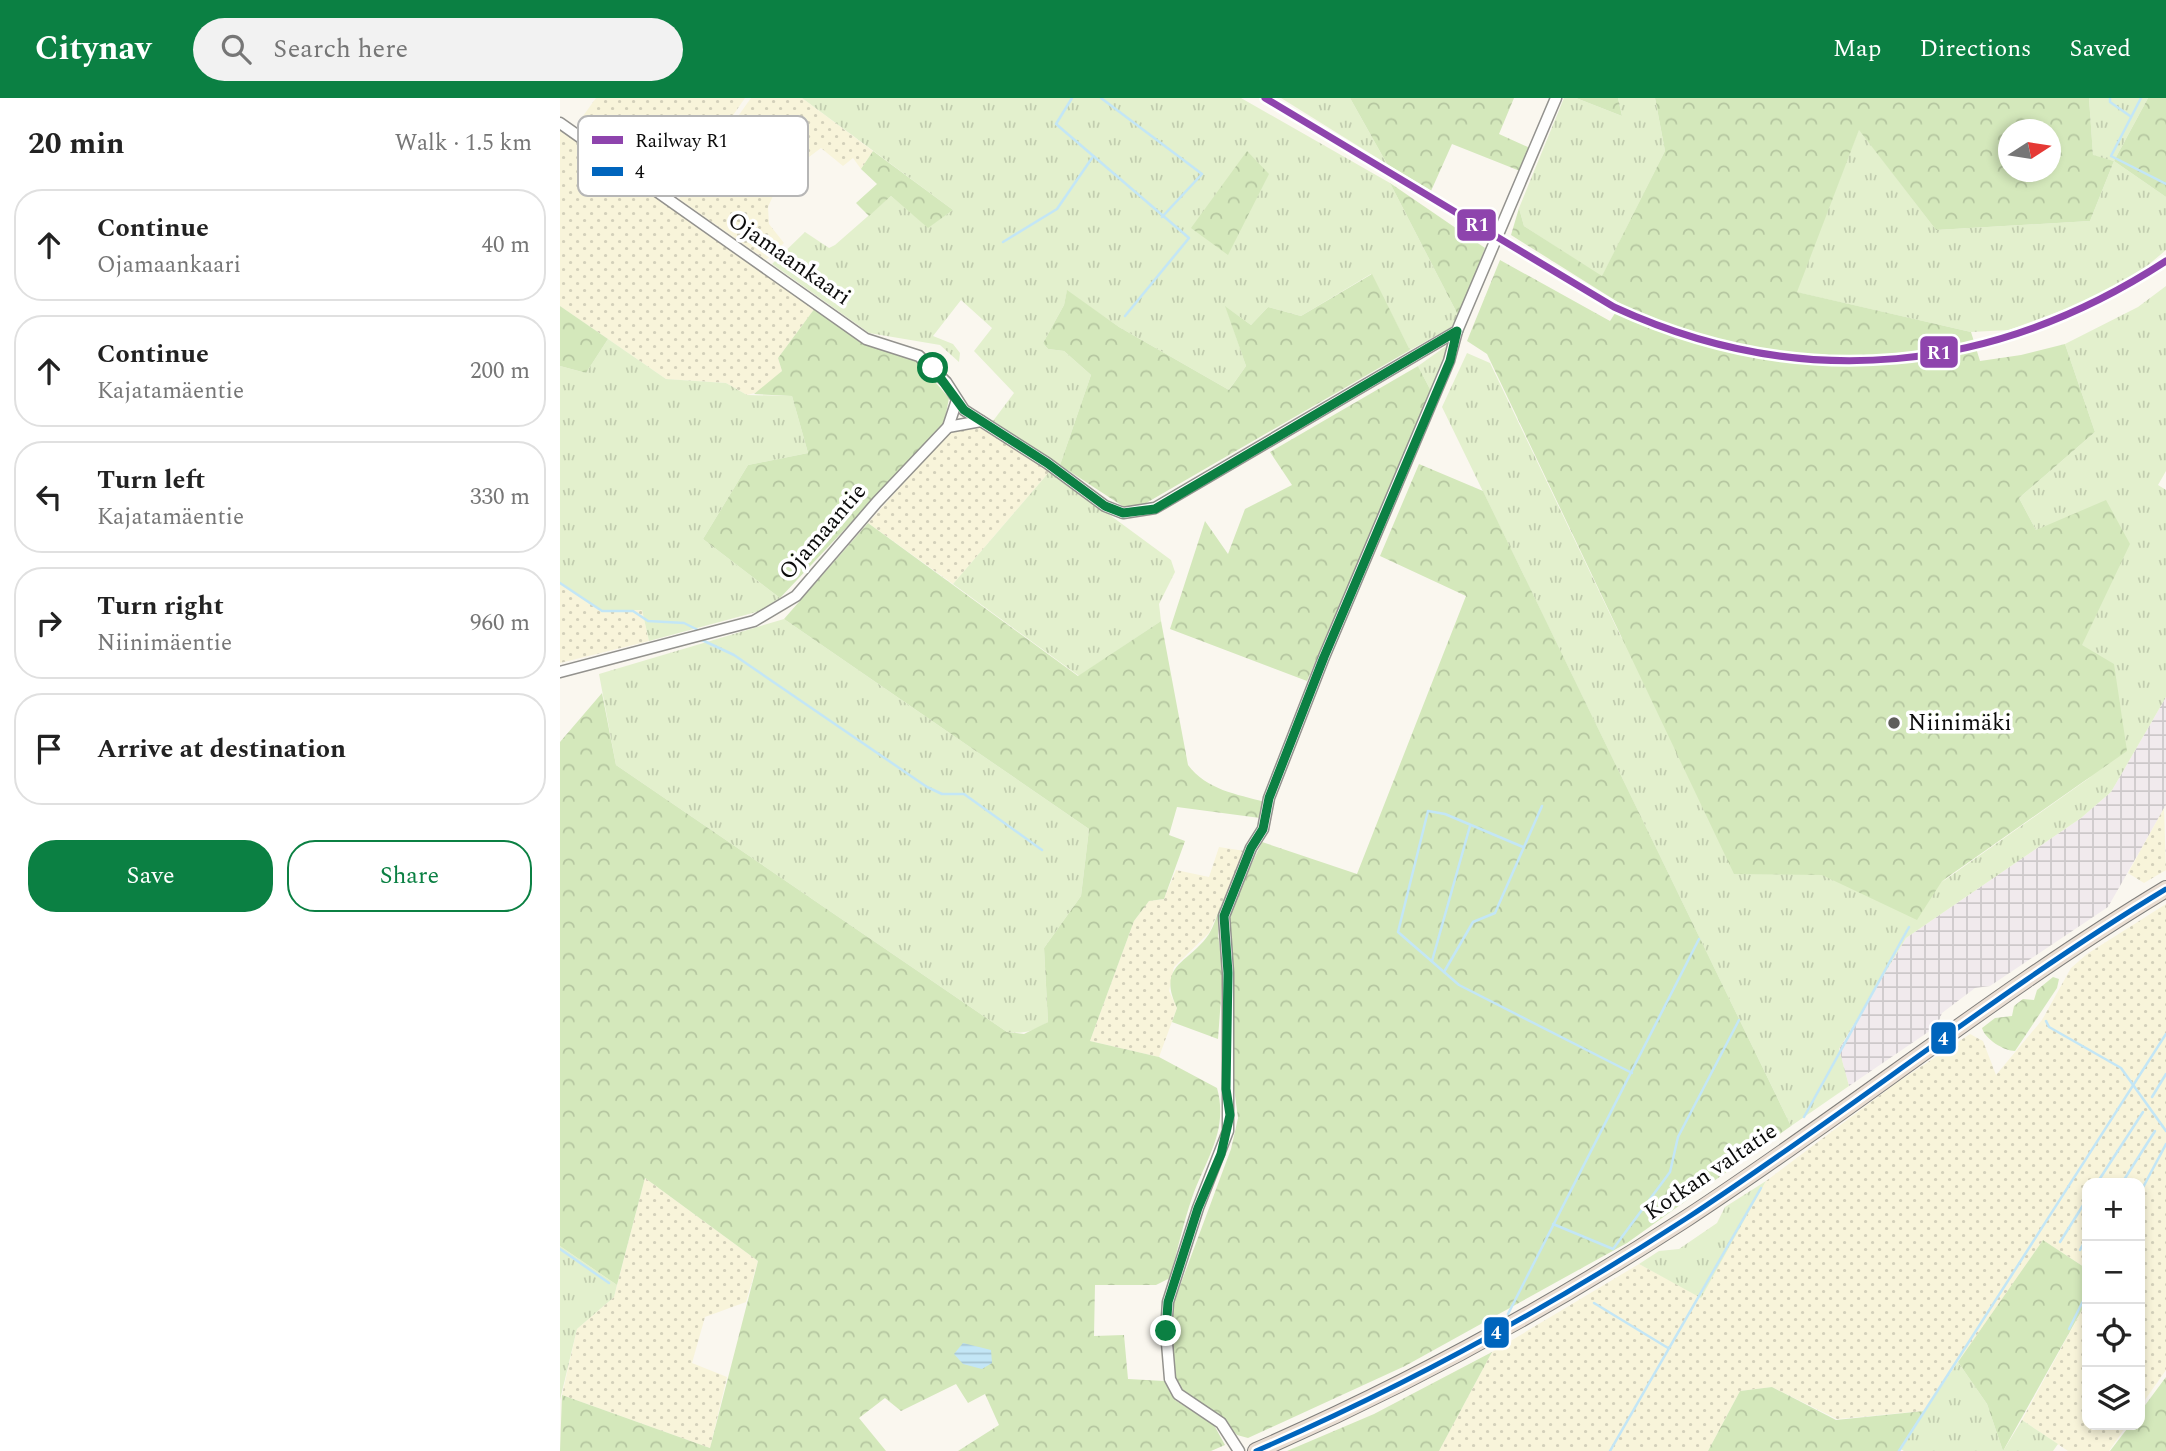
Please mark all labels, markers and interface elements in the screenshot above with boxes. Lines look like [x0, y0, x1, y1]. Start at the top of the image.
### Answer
search box [193, 18, 683, 81]
text: Citynav [35, 24, 151, 74]
text: Search here [273, 29, 408, 69]
icon: search [217, 30, 255, 68]
text: Map [1833, 31, 1881, 67]
text: Directions [1919, 31, 2031, 67]
text: Saved [2069, 31, 2131, 67]
legend [578, 116, 808, 196]
north arrow [1998, 119, 2061, 182]
text: 20 min [28, 121, 125, 167]
text: Walk · 1.5 km [395, 126, 532, 161]
text: Railway R1 [635, 127, 728, 156]
text: 4 [635, 158, 645, 187]
street label: Ojamaankaari [720, 203, 858, 315]
text: Continue [97, 208, 209, 248]
line badge: R1 [1456, 208, 1497, 242]
text: R1 [1465, 211, 1489, 240]
icon: ahead [30, 226, 68, 264]
text: 40 m [481, 228, 530, 263]
text: Ojamaankaari [97, 248, 241, 283]
text: Continue [97, 334, 209, 374]
line badge: R1 [1919, 335, 1959, 369]
text: R1 [1927, 339, 1951, 368]
icon: ahead [30, 352, 68, 390]
route start [917, 352, 948, 383]
text: 200 m [470, 354, 530, 389]
text: Kajatamäentie [97, 374, 244, 409]
text: Turn left [97, 460, 205, 500]
street label: Ojamaantie [771, 476, 875, 588]
icon: left [30, 478, 68, 516]
text: 330 m [470, 480, 530, 515]
text: Kajatamäentie [97, 500, 244, 535]
text: Turn right [97, 586, 224, 626]
icon: right [30, 604, 68, 642]
text: 960 m [470, 606, 530, 641]
text: Niinimäentie [97, 626, 232, 661]
place label: Niinimäki [1908, 706, 2012, 741]
marker: Niinimäki [1886, 715, 1902, 731]
text: Arrive at destination [97, 729, 346, 769]
icon: arrive [30, 730, 68, 768]
button: Save [28, 840, 273, 912]
button: Share [287, 840, 532, 912]
line badge: 4 [1930, 1021, 1957, 1055]
text: 4 [1938, 1025, 1949, 1054]
street label: Kotkan valtatie [1637, 1114, 1785, 1230]
map controls [2082, 1178, 2145, 1430]
button: + [2082, 1178, 2145, 1241]
button: − [2082, 1241, 2145, 1304]
button: locate [2082, 1304, 2145, 1367]
route end [1150, 1315, 1181, 1346]
line badge: 4 [1483, 1316, 1510, 1349]
text: 4 [1491, 1319, 1502, 1348]
button: layers [2082, 1367, 2145, 1430]

